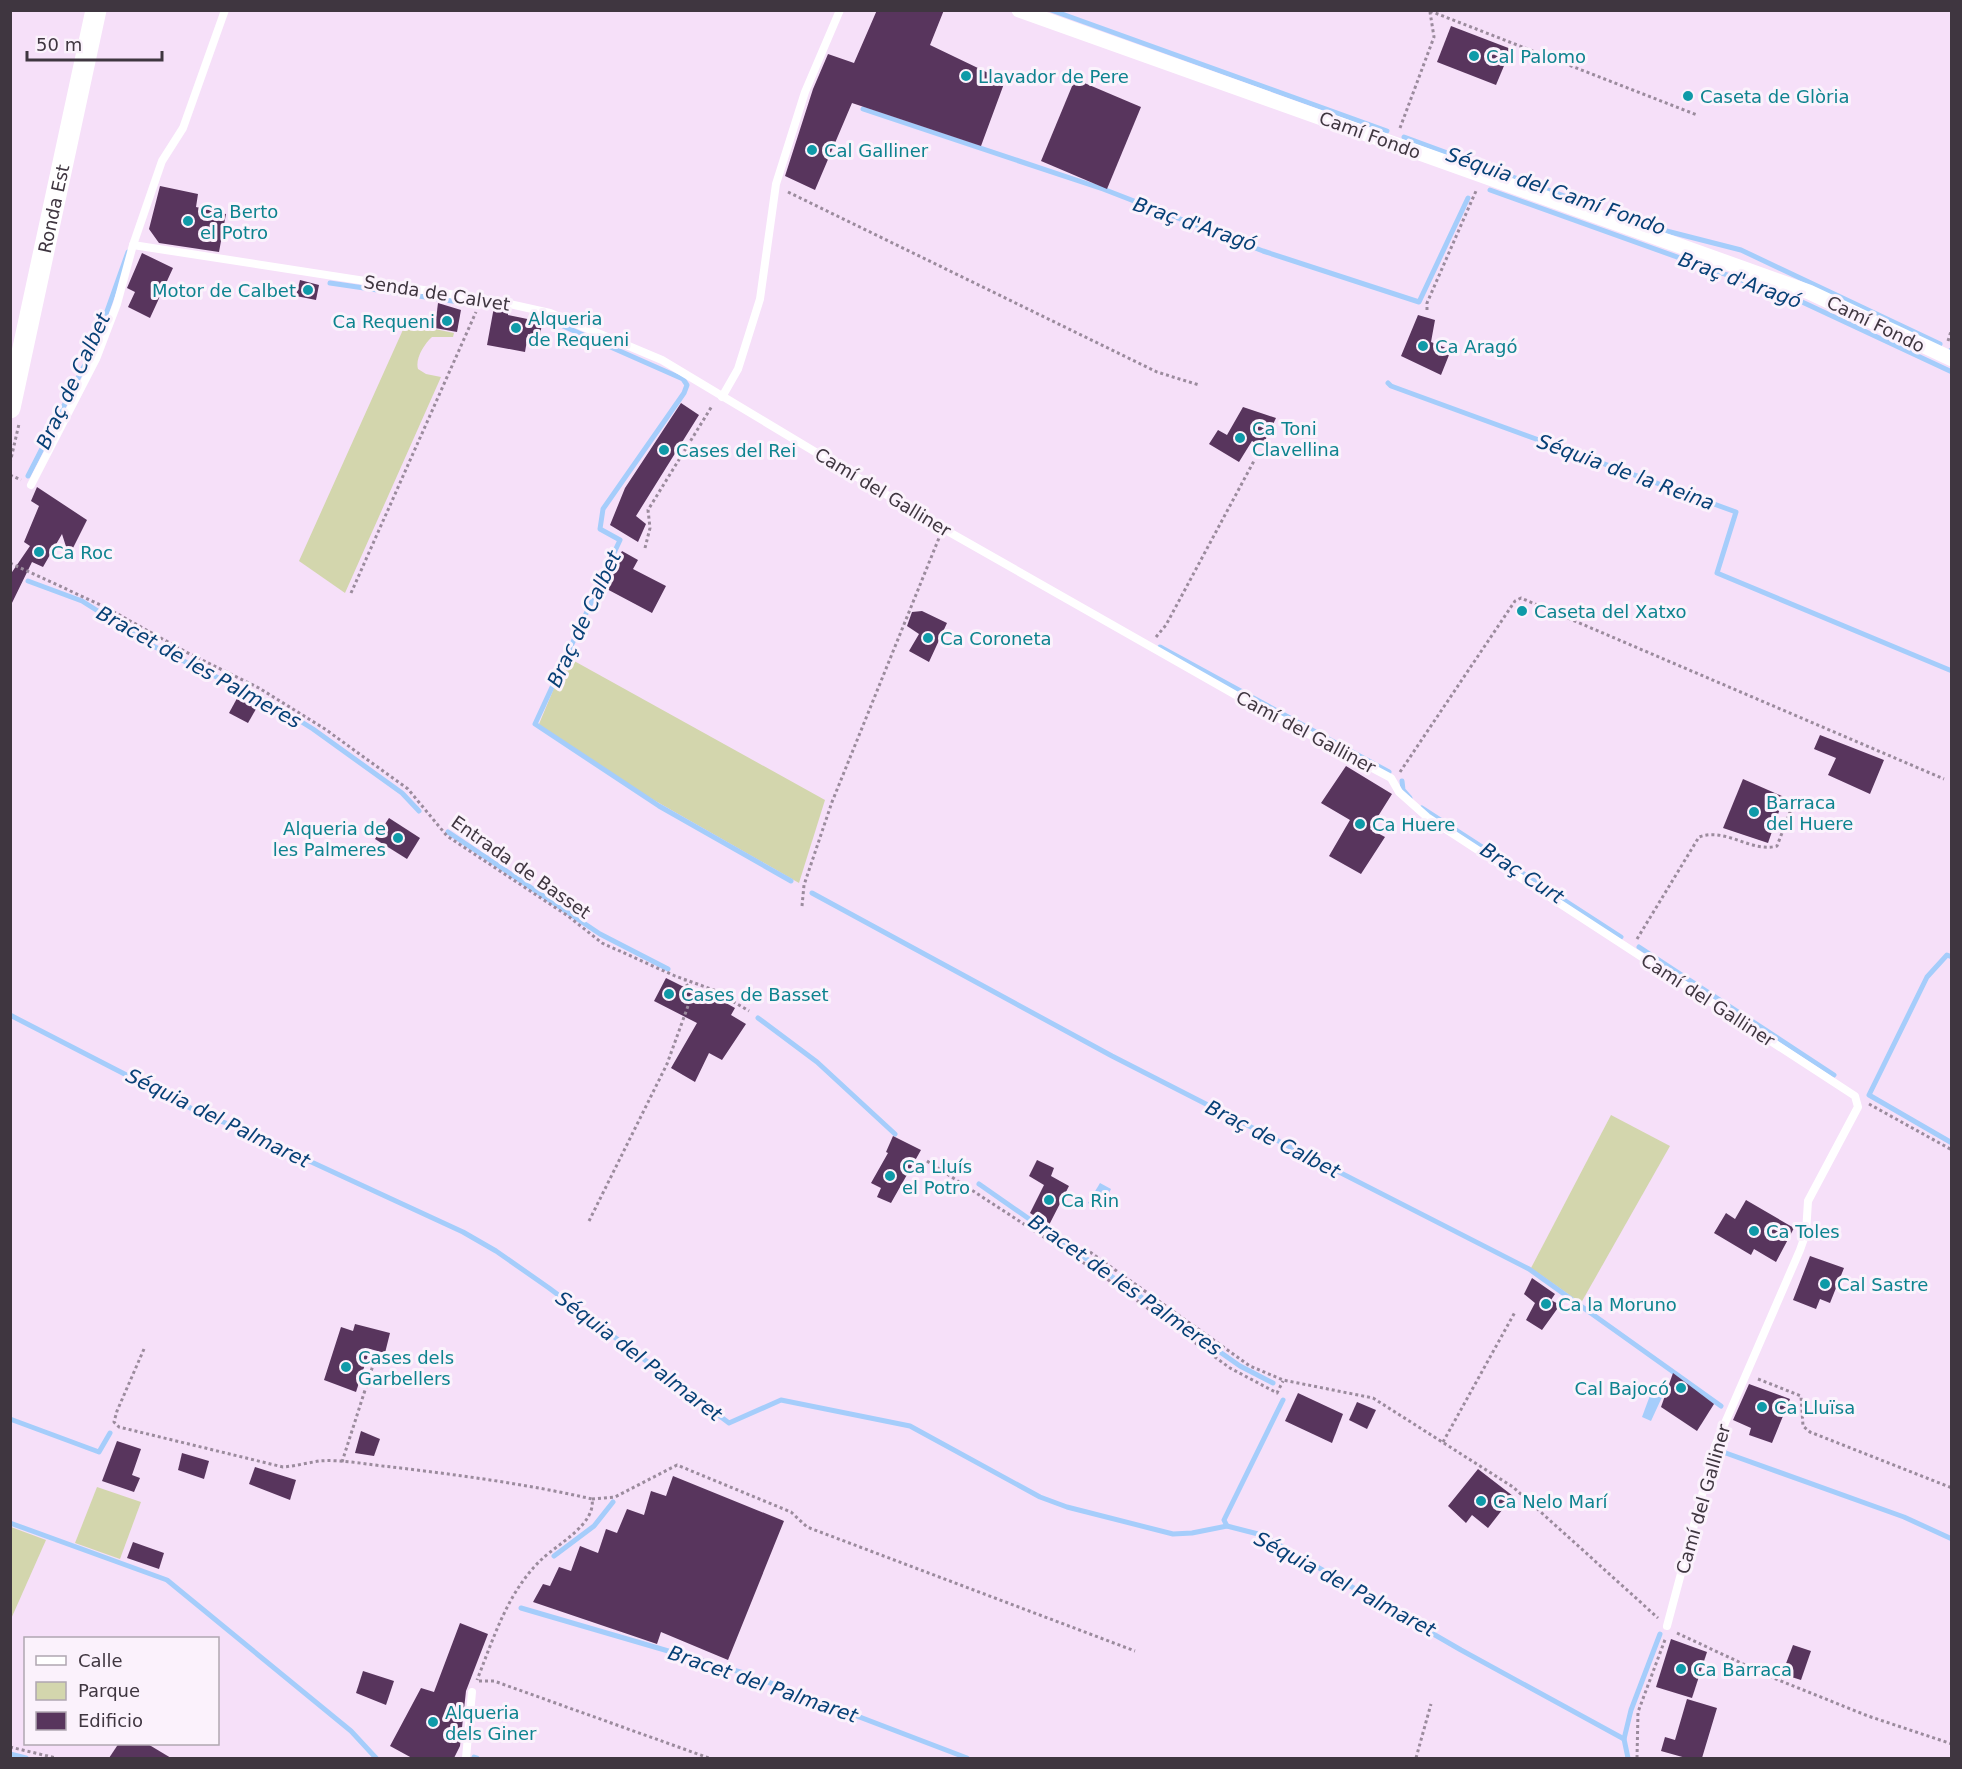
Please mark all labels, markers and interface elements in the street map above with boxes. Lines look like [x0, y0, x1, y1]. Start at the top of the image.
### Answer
scale bar [27, 24, 162, 62]
text: 50 m [36, 34, 82, 55]
place label: Cal Palomo [1486, 46, 1586, 67]
marker: Cal Palomo [1467, 49, 1481, 63]
place label: Llavador de Pere [978, 66, 1129, 87]
marker: Llavador de Pere [959, 69, 973, 83]
place label: Caseta de Glòria [1700, 86, 1849, 107]
marker: Caseta de Glòria [1681, 89, 1695, 103]
street label: Camí Fondo [1316, 107, 1424, 163]
place label: Cal Galliner [824, 140, 929, 161]
water label: Séquia del Camí Fondo [1443, 142, 1669, 240]
marker: Cal Galliner [805, 143, 819, 157]
street label: Ronda Est [33, 162, 73, 255]
water label: Braç d'Aragó [1130, 192, 1260, 256]
place label: Ca Berto el Potro [200, 201, 278, 243]
marker: Ca Berto el Potro [181, 214, 195, 228]
water label: Braç d'Aragó [1675, 247, 1805, 313]
street label: Senda de Calvet [362, 271, 512, 315]
place label: Motor de Calbet [152, 280, 296, 301]
marker: Motor de Calbet [301, 283, 315, 297]
street label: Camí Fondo [1824, 291, 1928, 357]
water label: Braç de Calbet [31, 308, 116, 453]
place label: Alqueria de Requeni [528, 308, 629, 350]
place label: Ca Requeni [333, 311, 435, 332]
marker: Ca Requeni [440, 314, 454, 328]
marker: Alqueria de Requeni [509, 321, 523, 335]
place label: Ca Aragó [1435, 336, 1518, 357]
marker: Ca Aragó [1416, 339, 1430, 353]
place label: Ca Toni Clavellina [1252, 418, 1340, 460]
water label: Séquia de la Reina [1534, 429, 1718, 515]
marker: Ca Toni Clavellina [1233, 431, 1247, 445]
place label: Cases del Rei [676, 440, 796, 461]
marker: Cases del Rei [657, 443, 671, 457]
street label: Camí del Galliner [811, 443, 955, 541]
place label: Ca Roc [51, 542, 113, 563]
marker: Ca Roc [32, 545, 46, 559]
water label: Braç de Calbet [542, 546, 627, 691]
water label: Bracet de les Palmeres [92, 601, 306, 733]
place label: Caseta del Xatxo [1534, 601, 1687, 622]
marker: Caseta del Xatxo [1515, 604, 1529, 618]
place label: Ca Coroneta [940, 628, 1052, 649]
marker: Ca Coroneta [921, 631, 935, 645]
street label: Camí del Galliner [1233, 686, 1380, 778]
place label: Barraca del Huere [1766, 792, 1853, 834]
marker: Barraca del Huere [1747, 805, 1761, 819]
street label: Entrada de Basset [447, 811, 595, 923]
place label: Ca Huere [1372, 814, 1455, 835]
marker: Ca Huere [1353, 817, 1367, 831]
place label: Alqueria de les Palmeres [273, 818, 386, 860]
marker: Alqueria de les Palmeres [391, 831, 405, 845]
water label: Braç Curt [1476, 837, 1569, 909]
street label: Camí del Galliner [1637, 949, 1779, 1051]
place label: Cases de Basset [681, 984, 829, 1005]
marker: Cases de Basset [662, 987, 676, 1001]
water label: Séquia del Palmaret [122, 1063, 315, 1173]
water label: Braç de Calbet [1202, 1095, 1345, 1184]
place label: Ca Lluís el Potro [902, 1156, 972, 1198]
marker: Ca Lluís el Potro [883, 1169, 897, 1183]
place label: Ca Rin [1061, 1190, 1119, 1211]
marker: Ca Rin [1042, 1193, 1056, 1207]
water label: Bracet de les Palmeres [1024, 1209, 1226, 1361]
place label: Ca Toles [1766, 1221, 1840, 1242]
marker: Ca Toles [1747, 1224, 1761, 1238]
place label: Cal Sastre [1837, 1274, 1928, 1295]
marker: Cal Sastre [1818, 1277, 1832, 1291]
water label: Séquia del Palmaret [551, 1286, 728, 1427]
place label: Ca la Moruno [1558, 1294, 1677, 1315]
marker: Ca la Moruno [1539, 1297, 1553, 1311]
place label: Cases dels Garbellers [358, 1347, 454, 1389]
marker: Cases dels Garbellers [339, 1360, 353, 1374]
place label: Cal Bajocó [1574, 1378, 1669, 1399]
marker: Cal Bajocó [1674, 1381, 1688, 1395]
place label: Ca Lluïsa [1774, 1397, 1855, 1418]
marker: Ca Lluïsa [1755, 1400, 1769, 1414]
street label: Camí del Galliner [1672, 1421, 1735, 1576]
place label: Ca Nelo Marí [1493, 1491, 1609, 1512]
marker: Ca Nelo Marí [1474, 1494, 1488, 1508]
water label: Séquia del Palmaret [1250, 1526, 1441, 1642]
legend [24, 1637, 219, 1745]
water label: Bracet del Palmaret [665, 1640, 862, 1728]
text: Calle [78, 1650, 123, 1671]
place label: Ca Barraca [1693, 1659, 1792, 1680]
marker: Ca Barraca [1674, 1662, 1688, 1676]
text: Parque [78, 1680, 140, 1701]
place label: Alqueria dels Giner [445, 1702, 537, 1744]
text: Edificio [78, 1710, 143, 1731]
marker: Alqueria dels Giner [426, 1715, 440, 1729]

